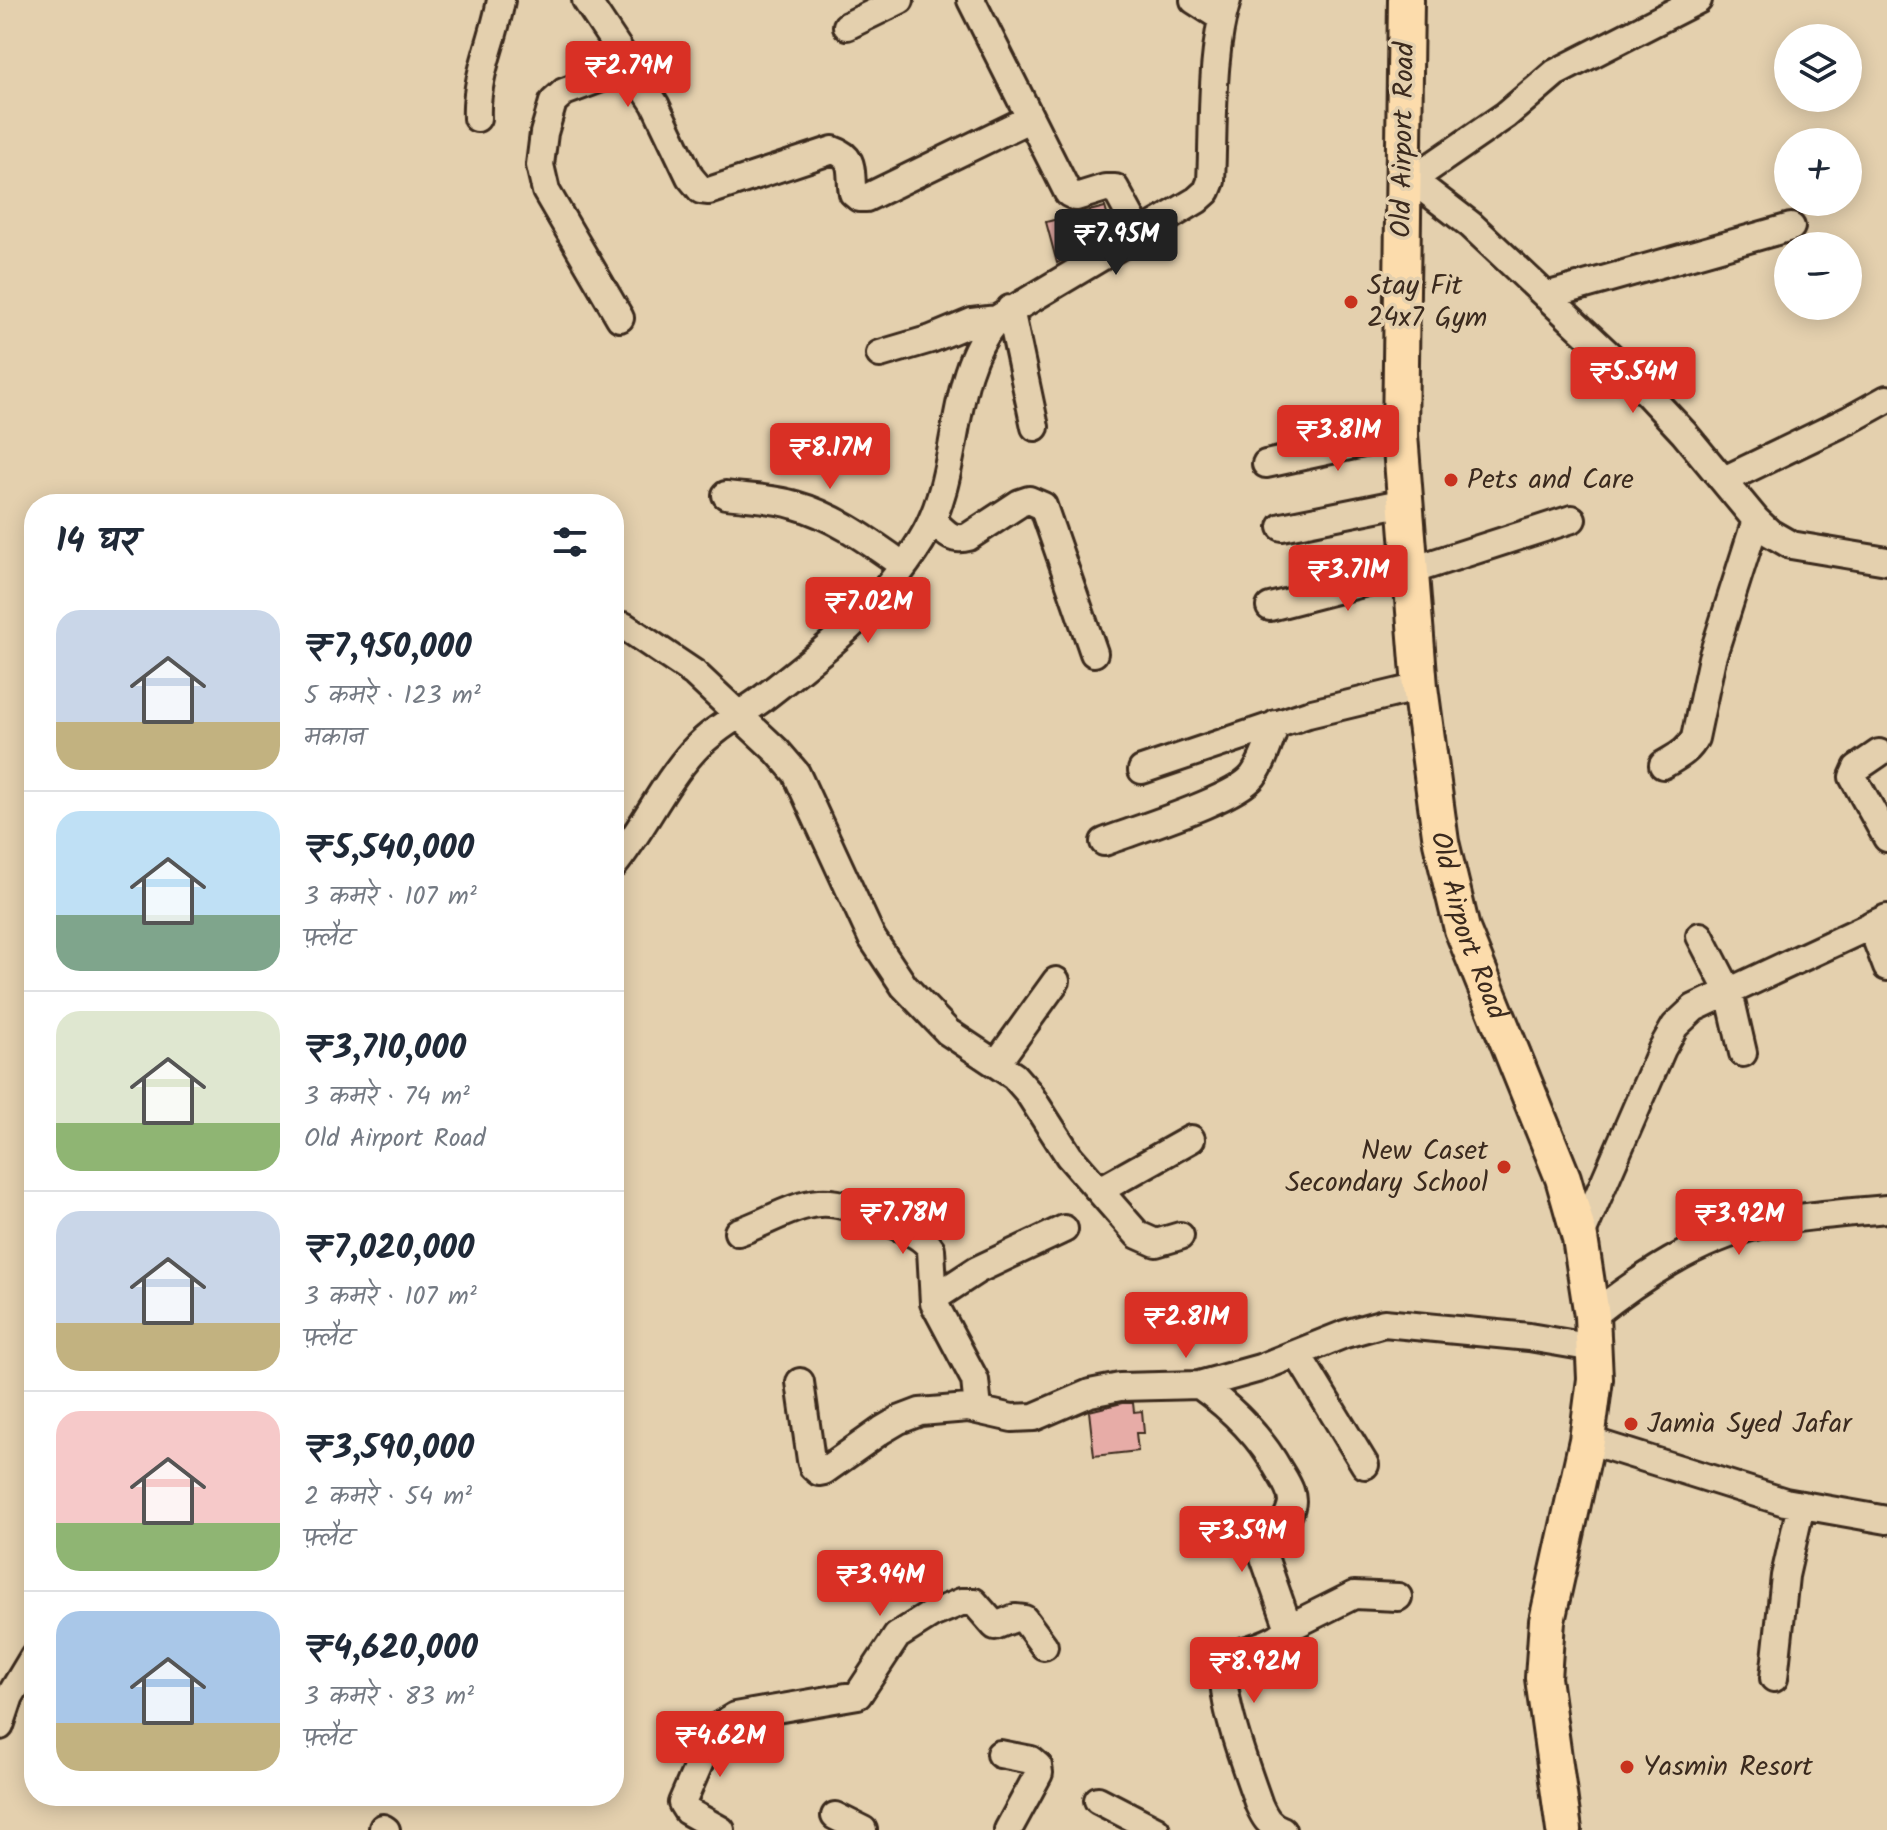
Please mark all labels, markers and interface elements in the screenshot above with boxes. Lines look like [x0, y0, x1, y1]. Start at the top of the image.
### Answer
map controls [1774, 24, 1862, 320]
button: layers [1774, 24, 1862, 112]
pin: ₹2.79M [563, 41, 693, 109]
street label: Old Airport Road [1380, 41, 1428, 238]
text: ₹2.79M [583, 46, 673, 88]
button: + [1774, 128, 1862, 216]
pin: ₹7.95M [1051, 209, 1181, 277]
text: ₹7.95M [1072, 214, 1160, 256]
button: − [1774, 232, 1862, 320]
place label: Stay Fit 24x7 Gym [1367, 264, 1487, 341]
marker: Stay Fit 24x7 Gym [1342, 293, 1360, 311]
pin: ₹5.54M [1568, 347, 1698, 415]
text: ₹5.54M [1589, 352, 1677, 394]
pin: ₹3.81M [1273, 405, 1403, 473]
text: ₹3.81M [1295, 410, 1381, 452]
pin: ₹8.17M [765, 423, 895, 491]
text: ₹8.17M [788, 428, 872, 470]
place label: Pets and Care [1467, 458, 1634, 503]
marker: Pets and Care [1442, 471, 1460, 489]
text: 14 घर [56, 515, 138, 569]
icon: filters [548, 520, 592, 564]
pin: ₹3.71M [1283, 545, 1413, 613]
text: ₹3.71M [1307, 550, 1389, 592]
pin: ₹7.02M [803, 577, 933, 645]
text: ₹7.02M [823, 582, 913, 624]
text: ₹7,950,000 [304, 621, 472, 675]
icon: home [120, 642, 216, 738]
text: 5 कमरे · 123 m² [304, 675, 481, 717]
text: मकान [304, 717, 365, 759]
text: ₹5,540,000 [304, 822, 474, 876]
street label: Old Airport Road [1417, 829, 1519, 1028]
icon: home [120, 843, 216, 939]
text: 3 कमरे · 107 m² [304, 876, 477, 918]
text: फ़्लैट [304, 918, 354, 960]
text: ₹3,710,000 [304, 1022, 466, 1076]
icon: home [120, 1043, 216, 1139]
text: 3 कमरे · 74 m² [304, 1076, 470, 1118]
text: Old Airport Road [304, 1118, 486, 1160]
place label: New Caset Secondary School [1285, 1129, 1489, 1206]
marker: New Caset Secondary School [1495, 1158, 1513, 1176]
pin: ₹7.78M [838, 1188, 968, 1256]
pin: ₹3.92M [1674, 1189, 1804, 1257]
text: ₹7.78M [859, 1193, 947, 1235]
text: ₹3.92M [1694, 1194, 1784, 1236]
text: ₹7,020,000 [304, 1222, 474, 1276]
icon: home [120, 1243, 216, 1339]
text: 3 कमरे · 107 m² [304, 1276, 477, 1318]
pin: ₹2.81M [1121, 1292, 1251, 1360]
text: ₹2.81M [1143, 1297, 1229, 1339]
text: फ़्लैट [304, 1318, 354, 1360]
place label: Jamia Syed Jafar [1647, 1402, 1853, 1447]
marker: Jamia Syed Jafar [1622, 1415, 1640, 1433]
text: ₹3,590,000 [304, 1422, 474, 1476]
icon: home [120, 1443, 216, 1539]
text: 2 कमरे · 54 m² [304, 1476, 472, 1518]
pin: ₹3.59M [1177, 1506, 1307, 1574]
text: ₹3.59M [1198, 1511, 1286, 1553]
text: फ़्लैट [304, 1518, 354, 1560]
pin: ₹3.94M [815, 1550, 945, 1618]
text: ₹3.94M [835, 1555, 925, 1597]
text: ₹4,620,000 [304, 1622, 478, 1676]
pin: ₹8.92M [1189, 1637, 1319, 1705]
text: ₹8.92M [1208, 1642, 1300, 1684]
icon: home [120, 1643, 216, 1739]
text: 3 कमरे · 83 m² [304, 1676, 474, 1718]
pin: ₹4.62M [655, 1711, 785, 1779]
text: ₹4.62M [674, 1716, 766, 1758]
text: फ़्लैट [304, 1718, 354, 1760]
place label: Yasmin Resort [1643, 1745, 1814, 1790]
marker: Yasmin Resort [1618, 1758, 1636, 1776]

